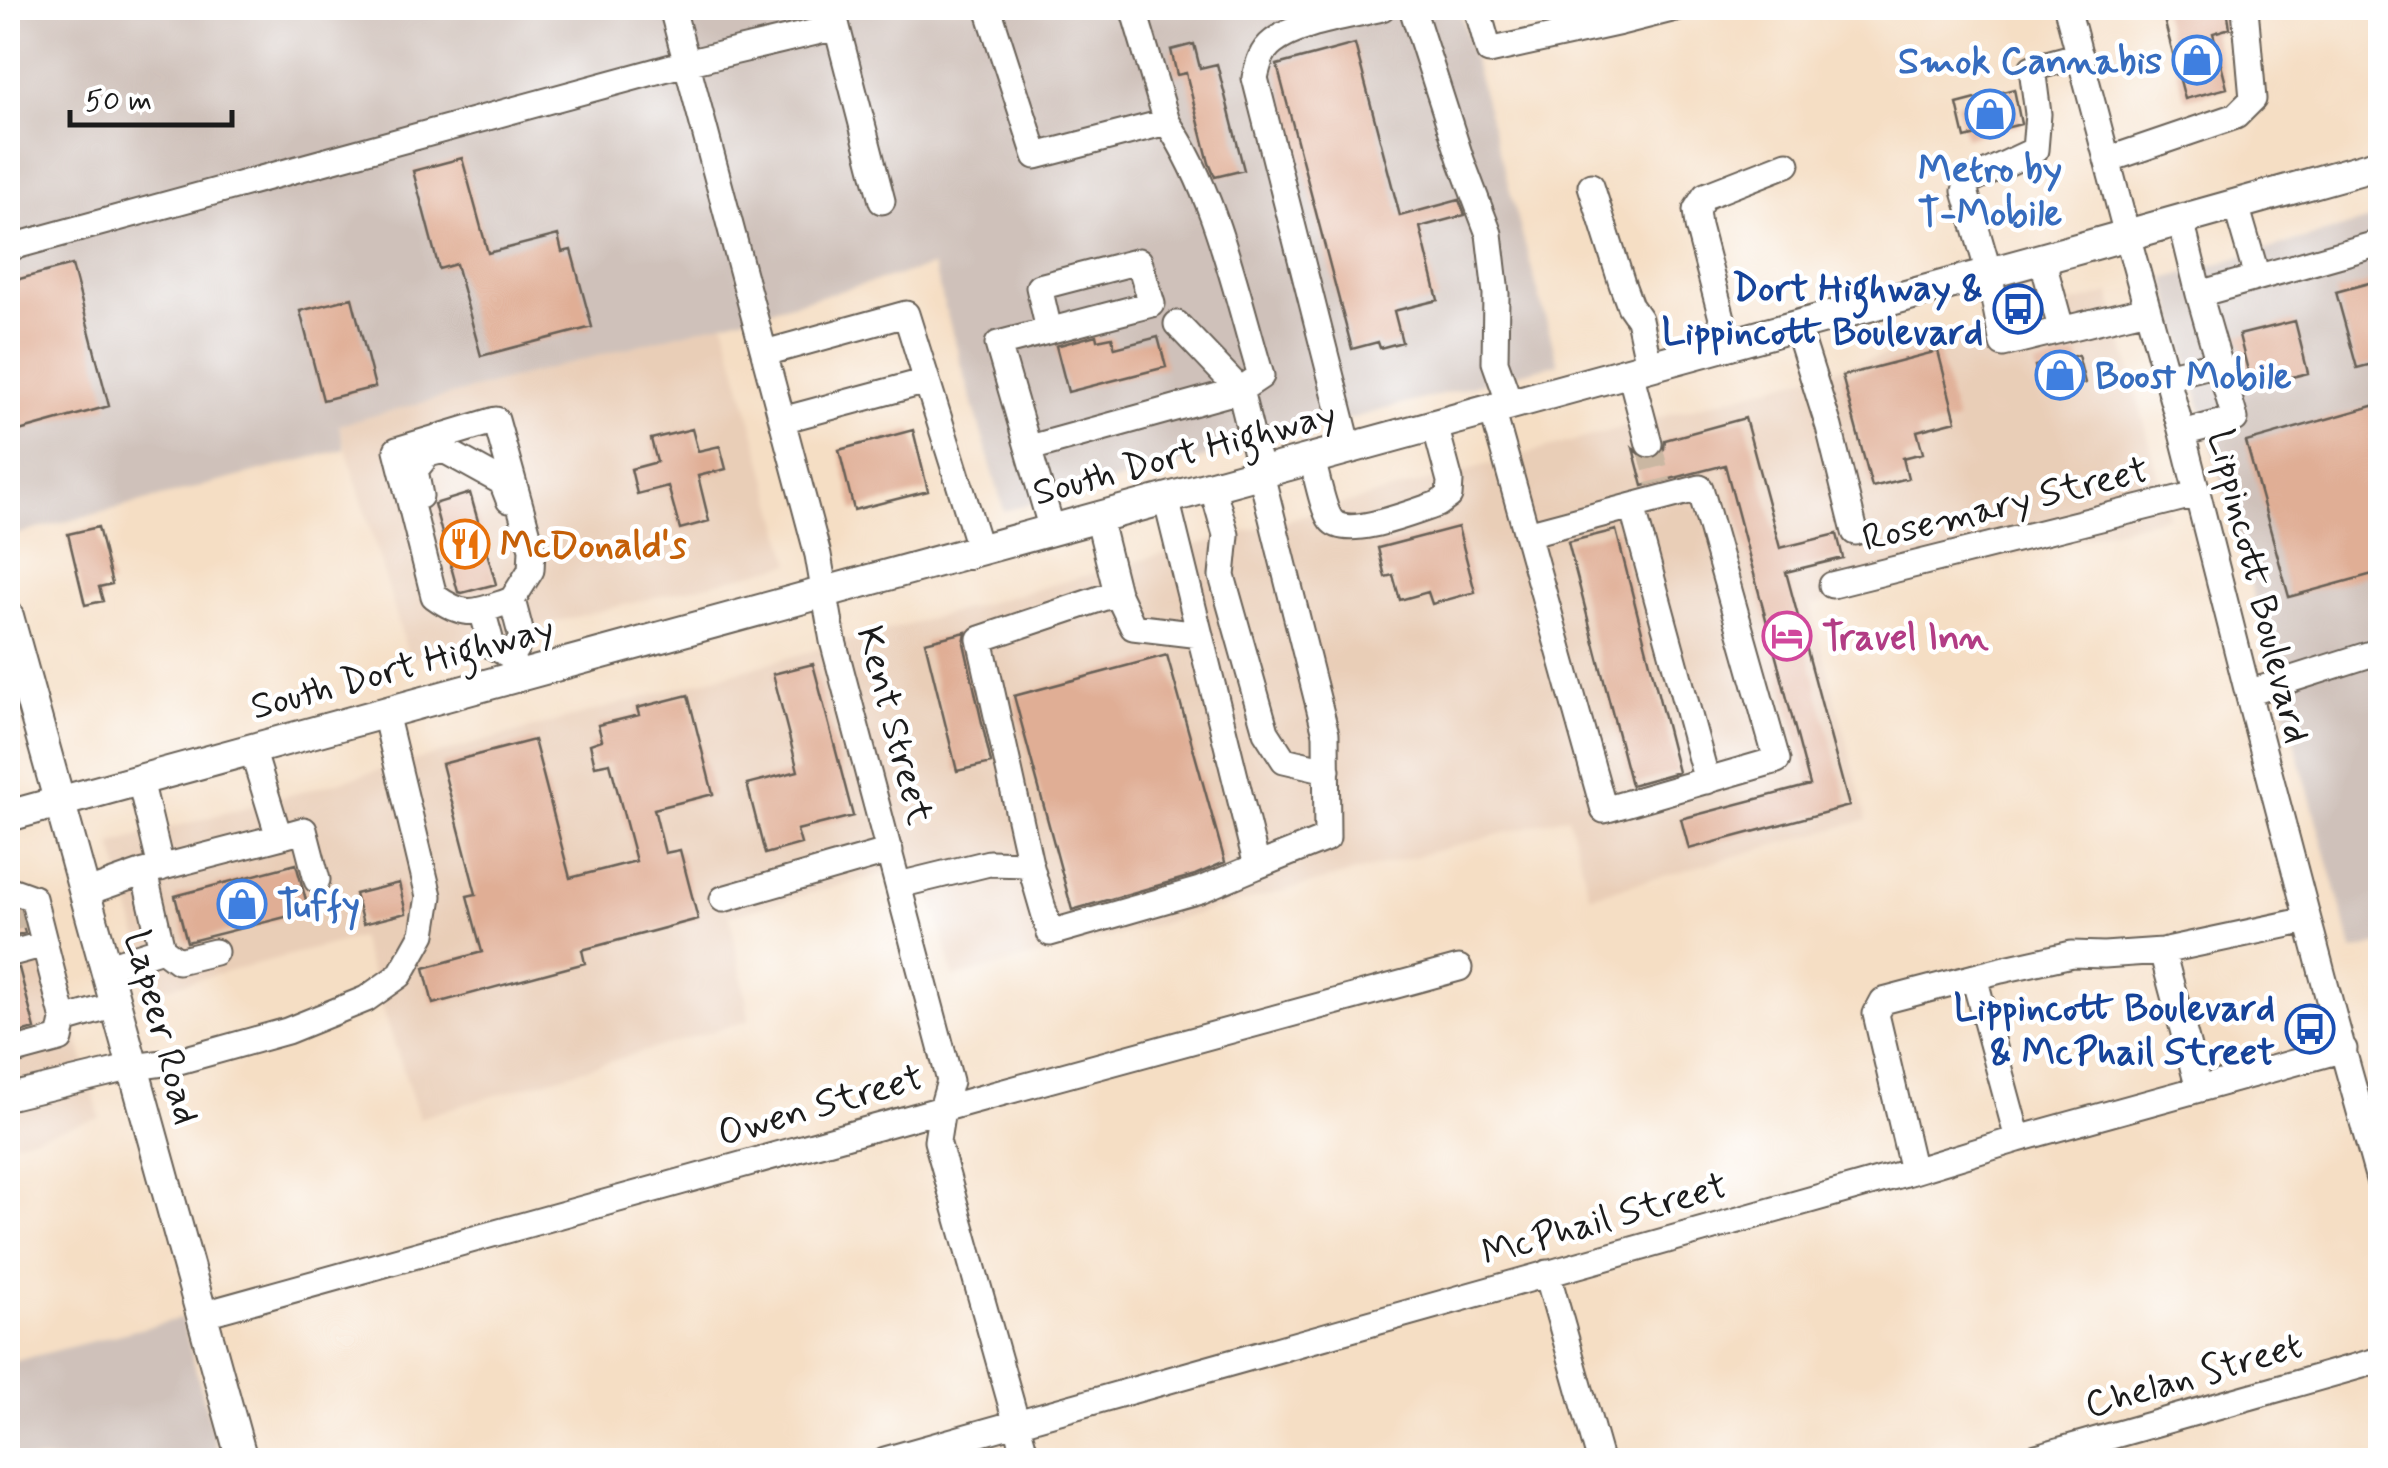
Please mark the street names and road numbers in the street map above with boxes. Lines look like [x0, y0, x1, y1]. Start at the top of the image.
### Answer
street label: South Dort Highway [1028, 390, 1343, 522]
street label: Lippincott Boulevard [2195, 425, 2320, 748]
street label: Rosemary Street [1858, 446, 2154, 565]
street label: South Dort Highway [246, 604, 561, 736]
street label: Kent Street [844, 621, 944, 830]
street label: Lapeer Road [111, 925, 210, 1130]
street label: Owen Street [712, 1054, 929, 1159]
street label: McPhail Street [1476, 1162, 1733, 1279]
street label: Chelan Street [2079, 1322, 2308, 1431]

